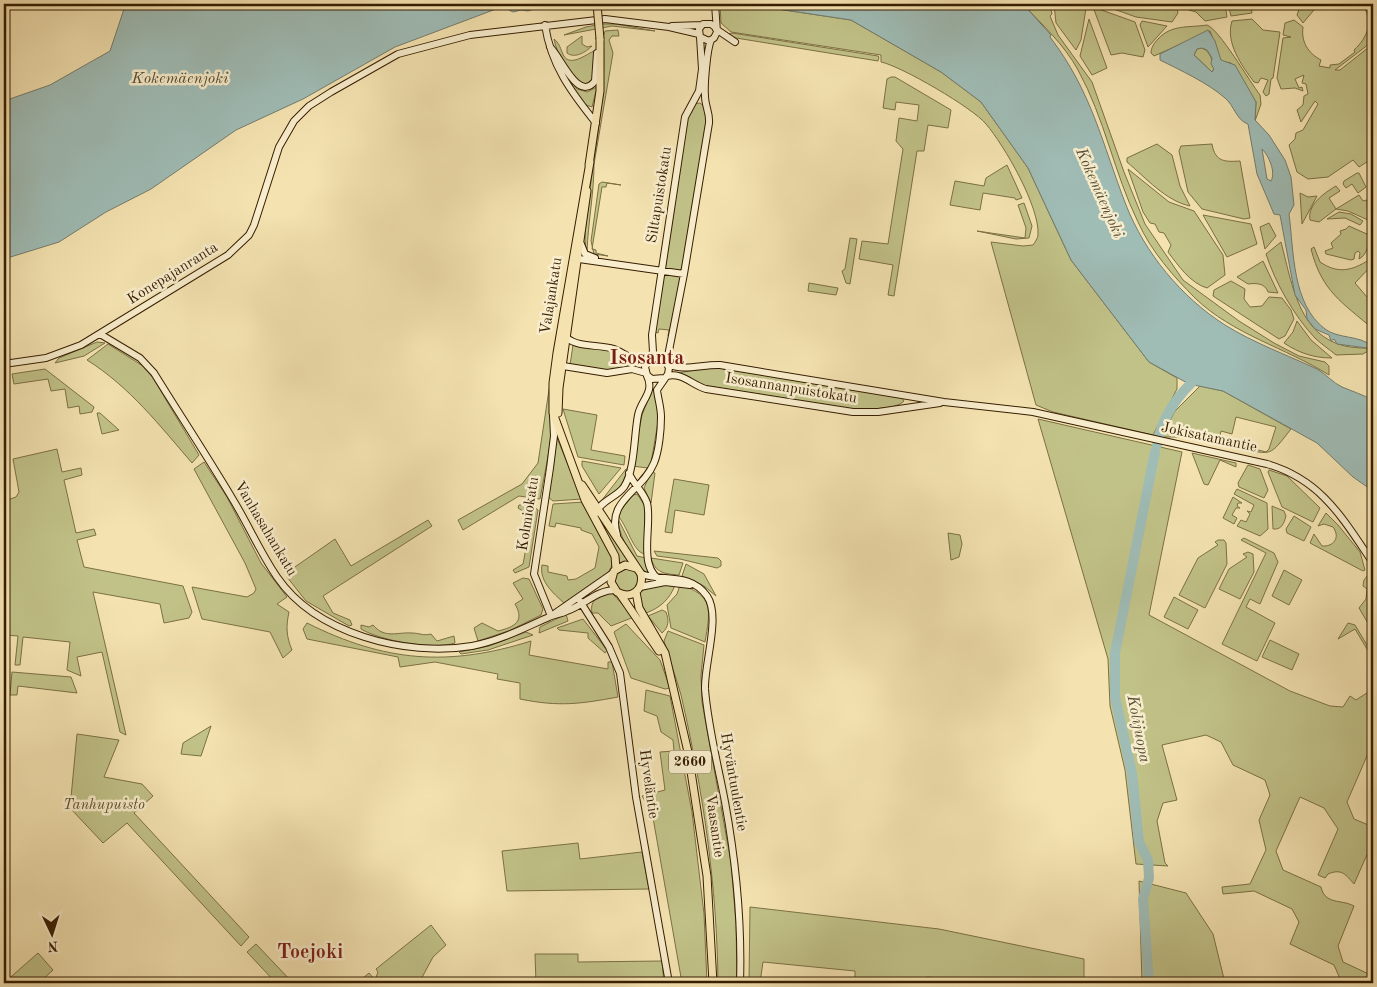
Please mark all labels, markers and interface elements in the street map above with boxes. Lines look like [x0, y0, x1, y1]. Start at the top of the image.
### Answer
water label: Kokemäenjoki [131, 71, 229, 87]
water label: Kokemäenjoki [1072, 145, 1126, 241]
street label: Siltapuistokatu [645, 146, 675, 244]
street label: Konepajanranta [125, 240, 221, 308]
street label: Valajankatu [538, 256, 566, 336]
district label: Isosanta [610, 349, 684, 369]
street label: Isosannanpuistokatu [724, 371, 858, 407]
street label: Jokisatamantie [1160, 421, 1258, 456]
street label: Kolmiokatu [516, 476, 542, 552]
street label: Vanhasahankatu [231, 479, 299, 579]
water label: Kolijuopa [1123, 693, 1152, 765]
street label: Hyväntuulentie [717, 732, 749, 833]
street label: Hyveläntie [636, 748, 660, 820]
road number: 2660 [669, 750, 711, 774]
street label: Vaasantie [702, 794, 726, 859]
park label: Tanhupuisto [63, 798, 145, 813]
north arrow [28, 910, 78, 960]
text: N [47, 939, 59, 953]
district label: Toejoki [277, 943, 343, 963]

